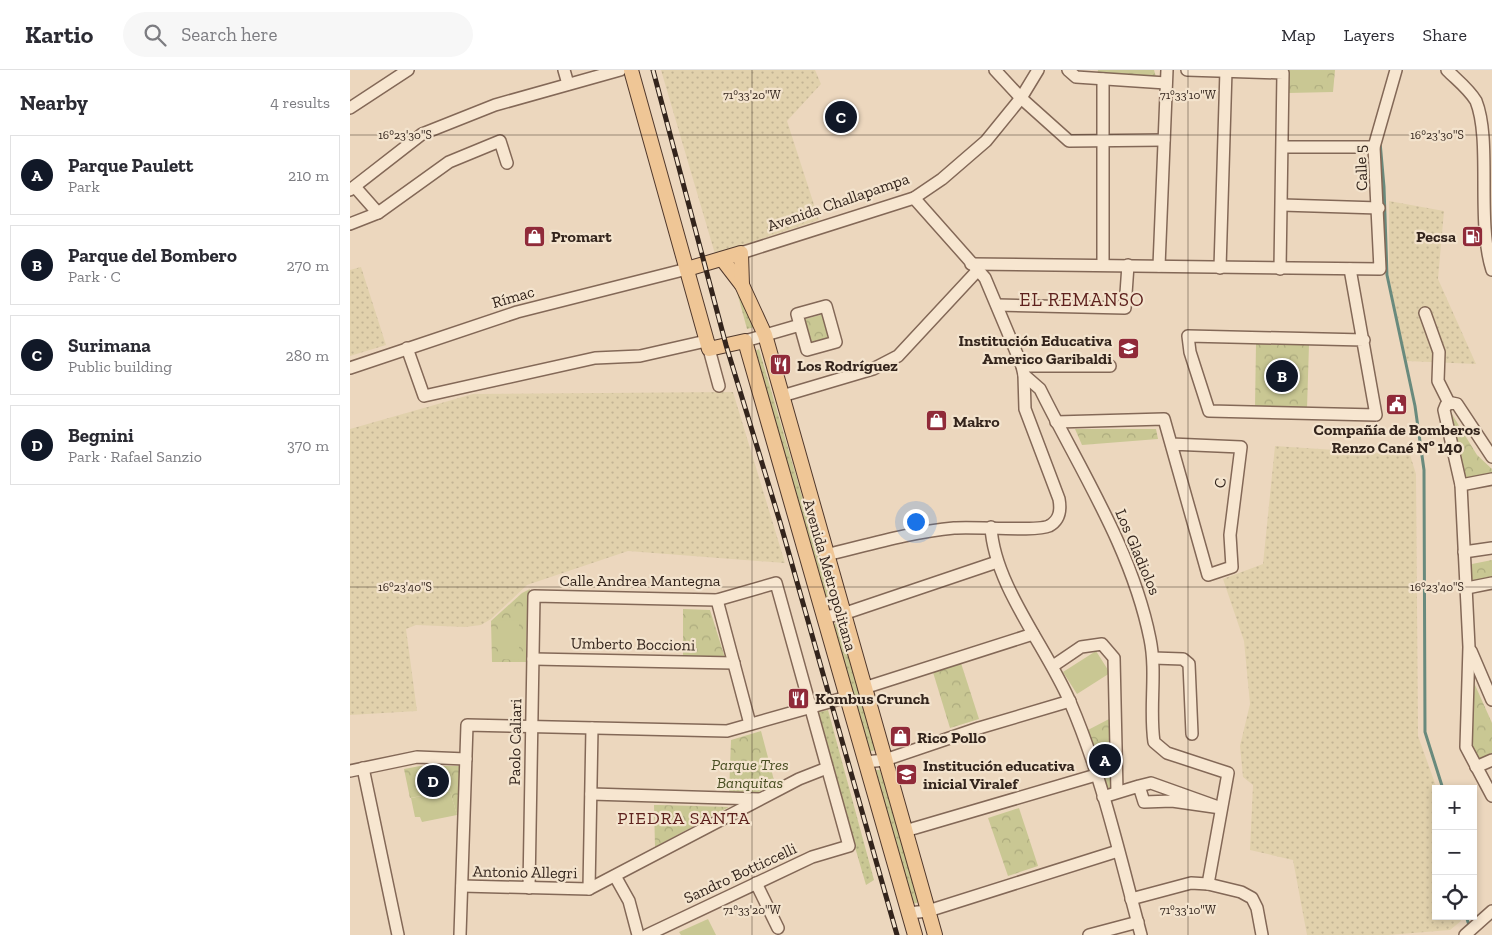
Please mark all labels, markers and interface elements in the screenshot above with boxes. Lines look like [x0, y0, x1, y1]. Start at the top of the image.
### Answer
search box [123, 12, 473, 57]
text: Kartio [25, 20, 93, 49]
icon: search [141, 21, 169, 49]
text: Search here [181, 23, 277, 46]
text: Map [1281, 24, 1316, 46]
text: Layers [1344, 24, 1395, 46]
text: Share [1423, 24, 1467, 46]
text: 71°33'20"W [723, 88, 782, 102]
text: 71°33'10"W [1160, 88, 1217, 102]
text: Nearby [20, 90, 88, 115]
text: 4 results [270, 93, 330, 112]
pin: C [825, 98, 857, 136]
text: 16°23'30"S [378, 128, 432, 142]
text: 16°23'30"S [1410, 128, 1464, 142]
street label: Calle 5 [1351, 145, 1371, 191]
text: Parque Paulett [68, 154, 193, 177]
text: A [32, 166, 43, 185]
text: 210 m [288, 166, 329, 185]
street label: Avenida Challapampa [764, 169, 912, 235]
text: Park [68, 177, 100, 196]
shop icon: Promart [523, 224, 547, 248]
fuel station icon: Pecsa [1460, 224, 1484, 248]
place label: Promart [551, 227, 612, 246]
place label: Pecsa [1416, 227, 1456, 246]
text: Parque del Bombero [68, 244, 237, 267]
text: B [32, 256, 42, 275]
text: 270 m [287, 256, 329, 275]
text: Park · C [68, 267, 121, 286]
street label: Rímac [490, 282, 536, 312]
district label: EL REMANSO [1019, 288, 1145, 311]
place label: Institución Educativa Americo Garibaldi [959, 331, 1112, 368]
text: Surimana [68, 334, 151, 357]
school or university icon: Institución Educativa Americo Garibaldi [1116, 337, 1140, 361]
text: C [32, 346, 42, 365]
text: 280 m [285, 346, 329, 365]
restaurant icon: Los Rodríguez [769, 353, 793, 377]
place label: Los Rodríguez [797, 356, 898, 375]
text: Public building [68, 357, 172, 376]
pin: B [1266, 357, 1298, 395]
public building icon: Compañía de Bomberos Renzo Cané Nº 140 [1385, 393, 1409, 417]
shop icon: Makro [925, 409, 949, 433]
place label: Makro [953, 412, 1000, 431]
place label: Compañía de Bomberos Renzo Cané Nº 140 [1314, 420, 1480, 457]
text: Begnini [68, 424, 134, 447]
text: D [31, 436, 43, 455]
text: 370 m [287, 436, 329, 455]
text: Park · Rafael Sanzio [68, 447, 202, 466]
street label: C [1210, 477, 1230, 489]
street label: Avenida Metropolitana [799, 497, 861, 653]
street label: Los Gladiolos [1111, 506, 1165, 598]
your location [903, 509, 929, 535]
street label: Calle Andrea Mantegna [559, 571, 721, 590]
text: 16°23'40"S [378, 580, 432, 594]
text: 16°23'40"S [1410, 580, 1464, 594]
street label: Umberto Boccioni [571, 633, 696, 655]
restaurant icon: Kombus Crunch [787, 686, 811, 710]
place label: Kombus Crunch [815, 689, 930, 708]
street label: Paolo Caliari [505, 698, 525, 786]
shop icon: Rico Pollo [889, 725, 913, 749]
place label: Rico Pollo [917, 728, 987, 747]
pin: A [1089, 741, 1121, 779]
park label: Parque Tres Banquitas [711, 755, 789, 792]
place label: Institución educativa inicial Viralef [923, 756, 1075, 793]
pin: D [417, 762, 449, 800]
school or university icon: Institución educativa inicial Viralef [895, 762, 919, 786]
map controls [1432, 785, 1477, 920]
button: + [1432, 785, 1477, 830]
district label: PIEDRA SANTA [617, 807, 751, 829]
button: − [1432, 830, 1477, 875]
street label: Sandro Botticcelli [681, 838, 800, 907]
street label: Antonio Allegri [472, 862, 578, 882]
button: locate [1432, 875, 1477, 920]
text: 71°33'20"W [723, 903, 782, 917]
text: 71°33'10"W [1160, 903, 1217, 917]

